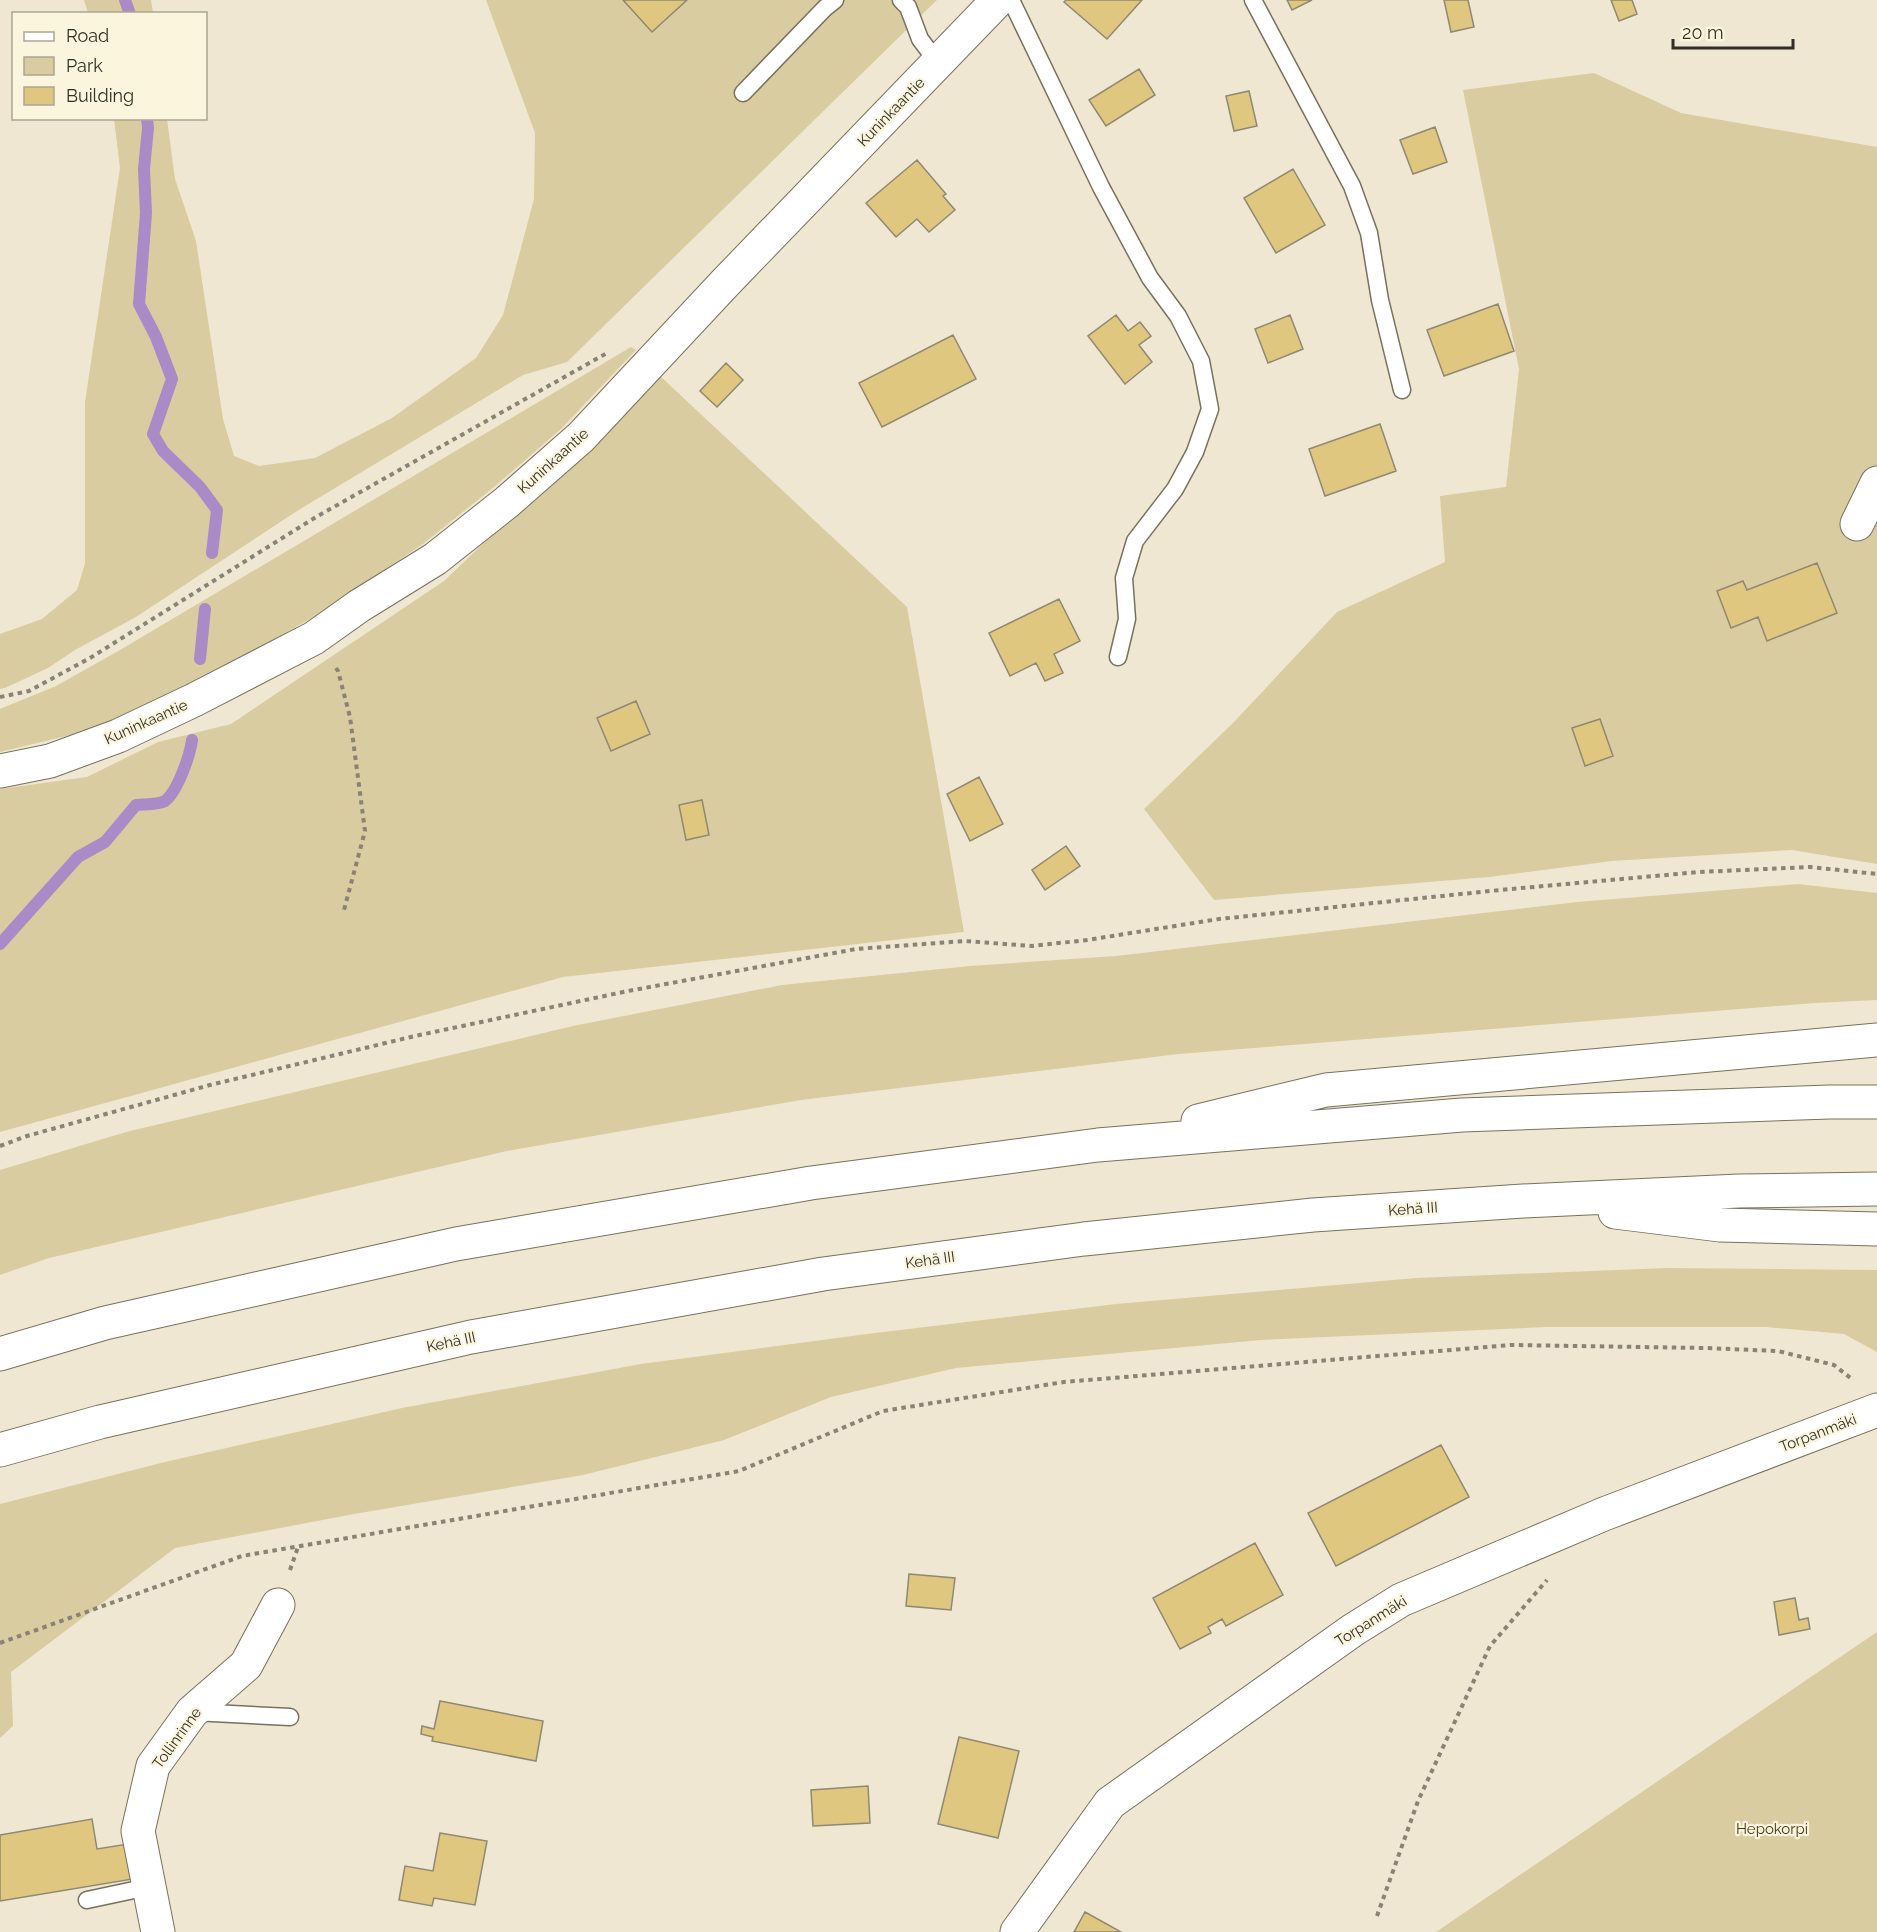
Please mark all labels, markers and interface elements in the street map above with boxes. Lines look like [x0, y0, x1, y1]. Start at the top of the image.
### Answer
legend [12, 12, 207, 120]
scale bar [1673, 12, 1793, 50]
text: 20 m [1682, 22, 1724, 43]
text: Road [66, 25, 109, 46]
text: Park [66, 55, 103, 76]
street label: Kuninkaantie [854, 74, 929, 150]
text: Building [66, 85, 134, 106]
street label: Kuninkaantie [514, 424, 592, 497]
street label: Kuninkaantie [102, 696, 191, 748]
street label: Kehä III [1387, 1198, 1439, 1220]
street label: Kehä III [904, 1248, 956, 1272]
street label: Kehä III [425, 1328, 477, 1356]
street label: Torpanmäki [1777, 1410, 1859, 1456]
street label: Torpanmäki [1332, 1592, 1410, 1650]
street label: Tollinrinne [149, 1704, 205, 1772]
park label: Hepokorpi [1736, 1820, 1808, 1838]

